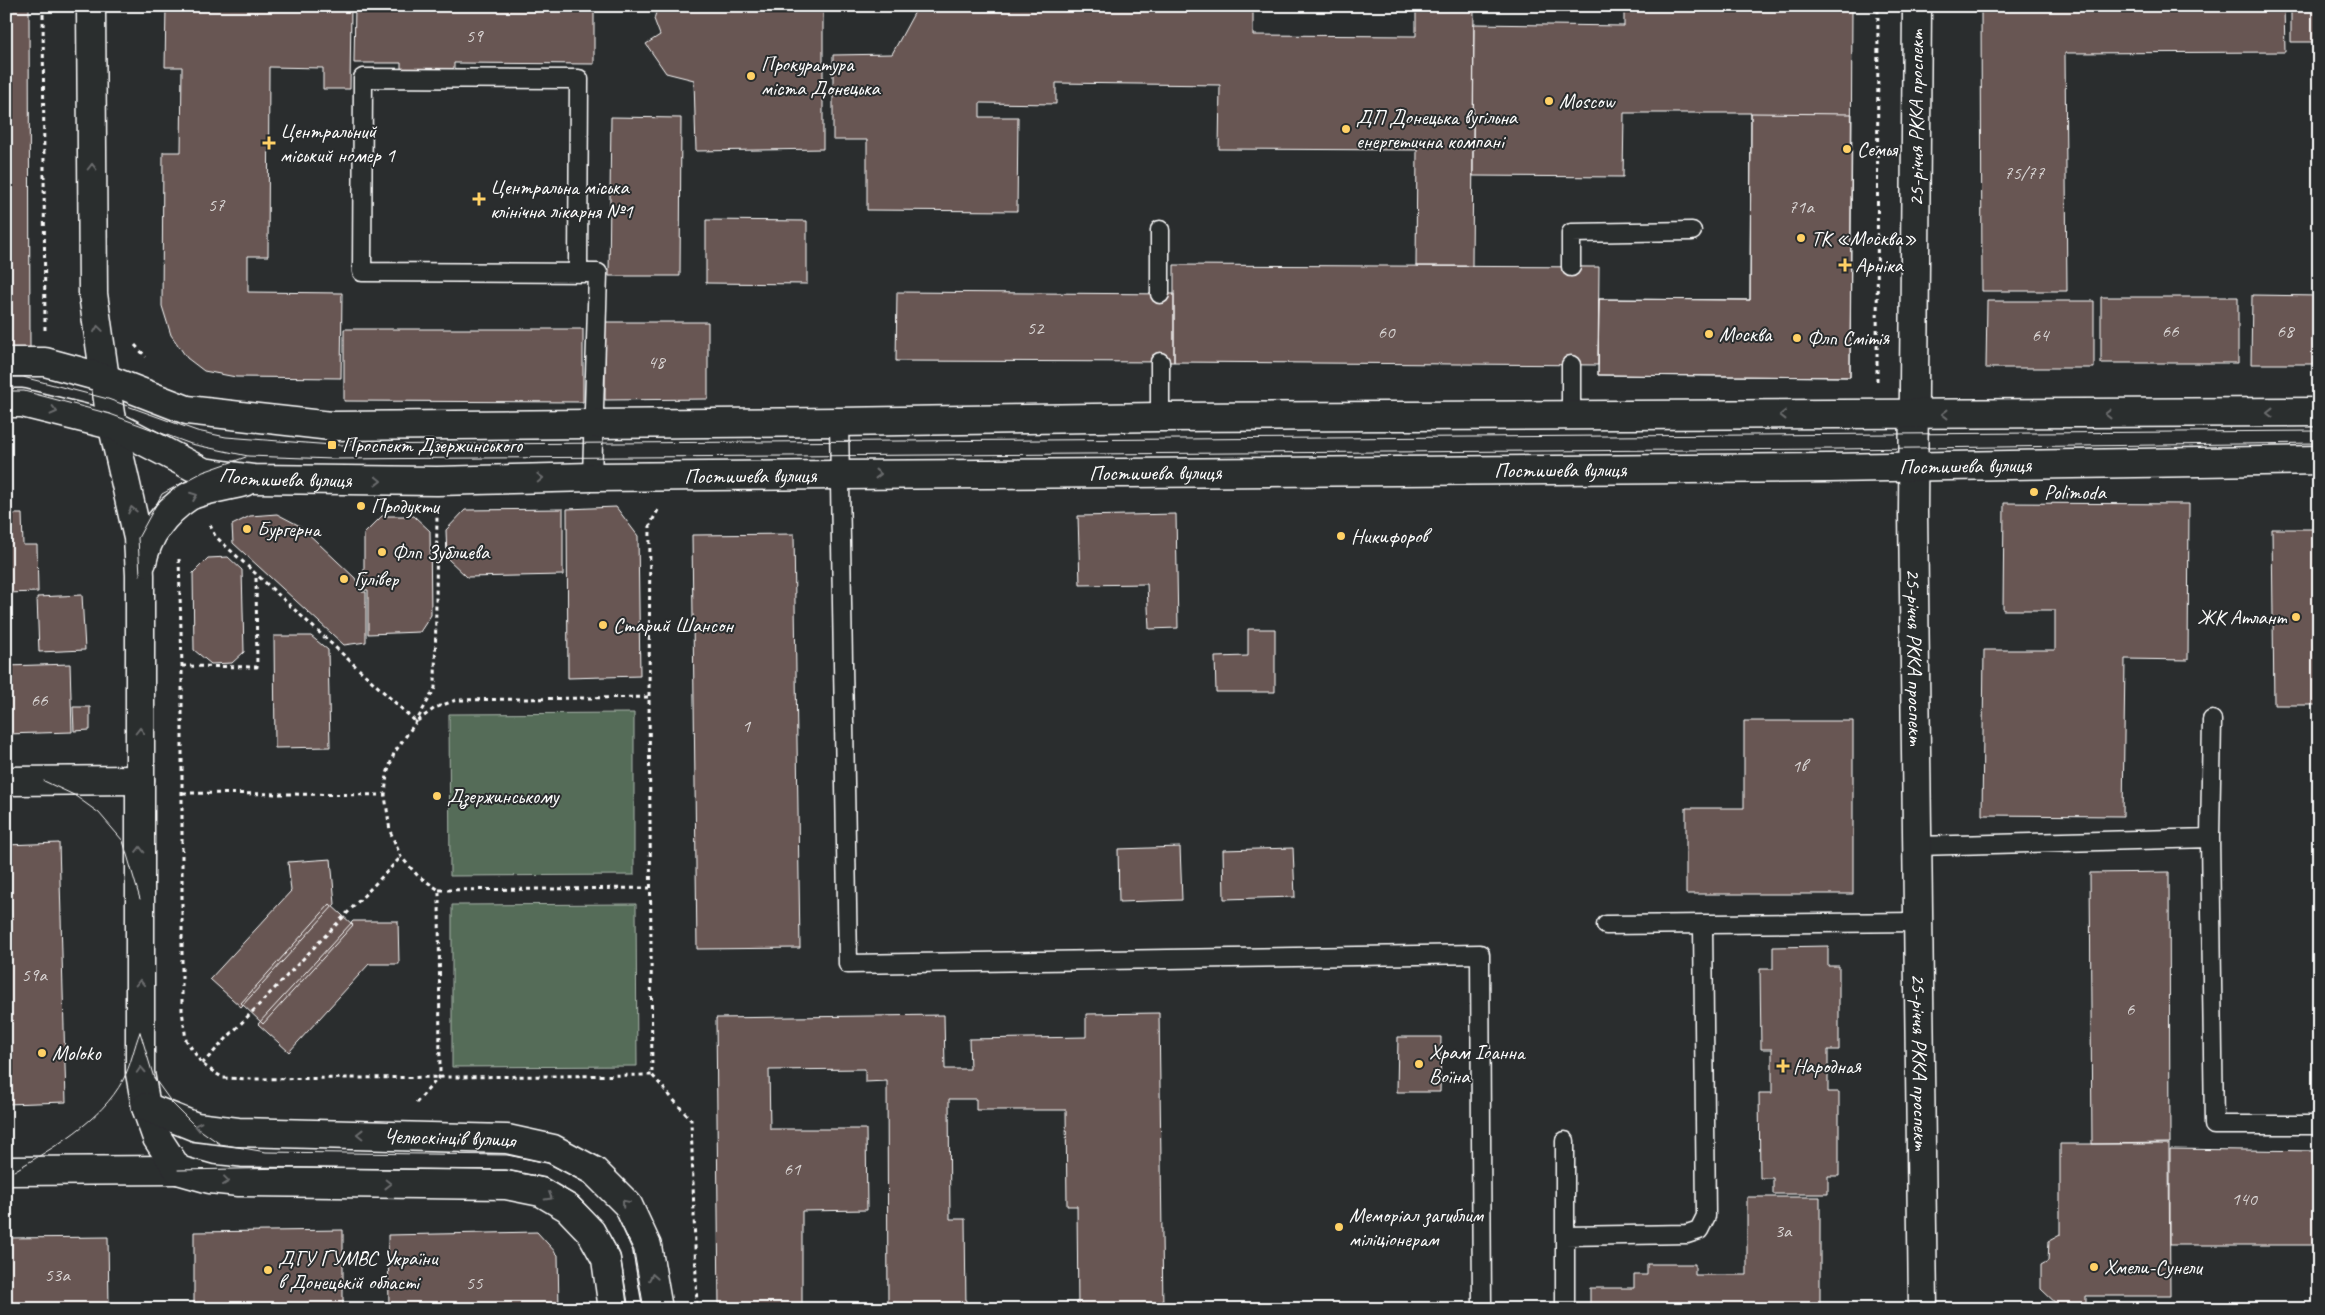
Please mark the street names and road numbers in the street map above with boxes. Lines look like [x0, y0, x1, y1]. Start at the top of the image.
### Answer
street label: 25-річчя РККА проспект [1903, 28, 1929, 207]
street label: Постишева вулиця [1899, 452, 2033, 480]
street label: Постишева вулиця [1494, 456, 1628, 483]
street label: Постишева вулиця [1089, 459, 1223, 486]
street label: Постишева вулиця [218, 461, 353, 493]
street label: Постишева вулиця [684, 462, 818, 489]
street label: 25-річчя РККА проспект [1901, 568, 1929, 747]
street label: 25-річчя РККА проспект [1906, 973, 1934, 1152]
street label: Челюскінців вулиця [384, 1123, 520, 1154]

